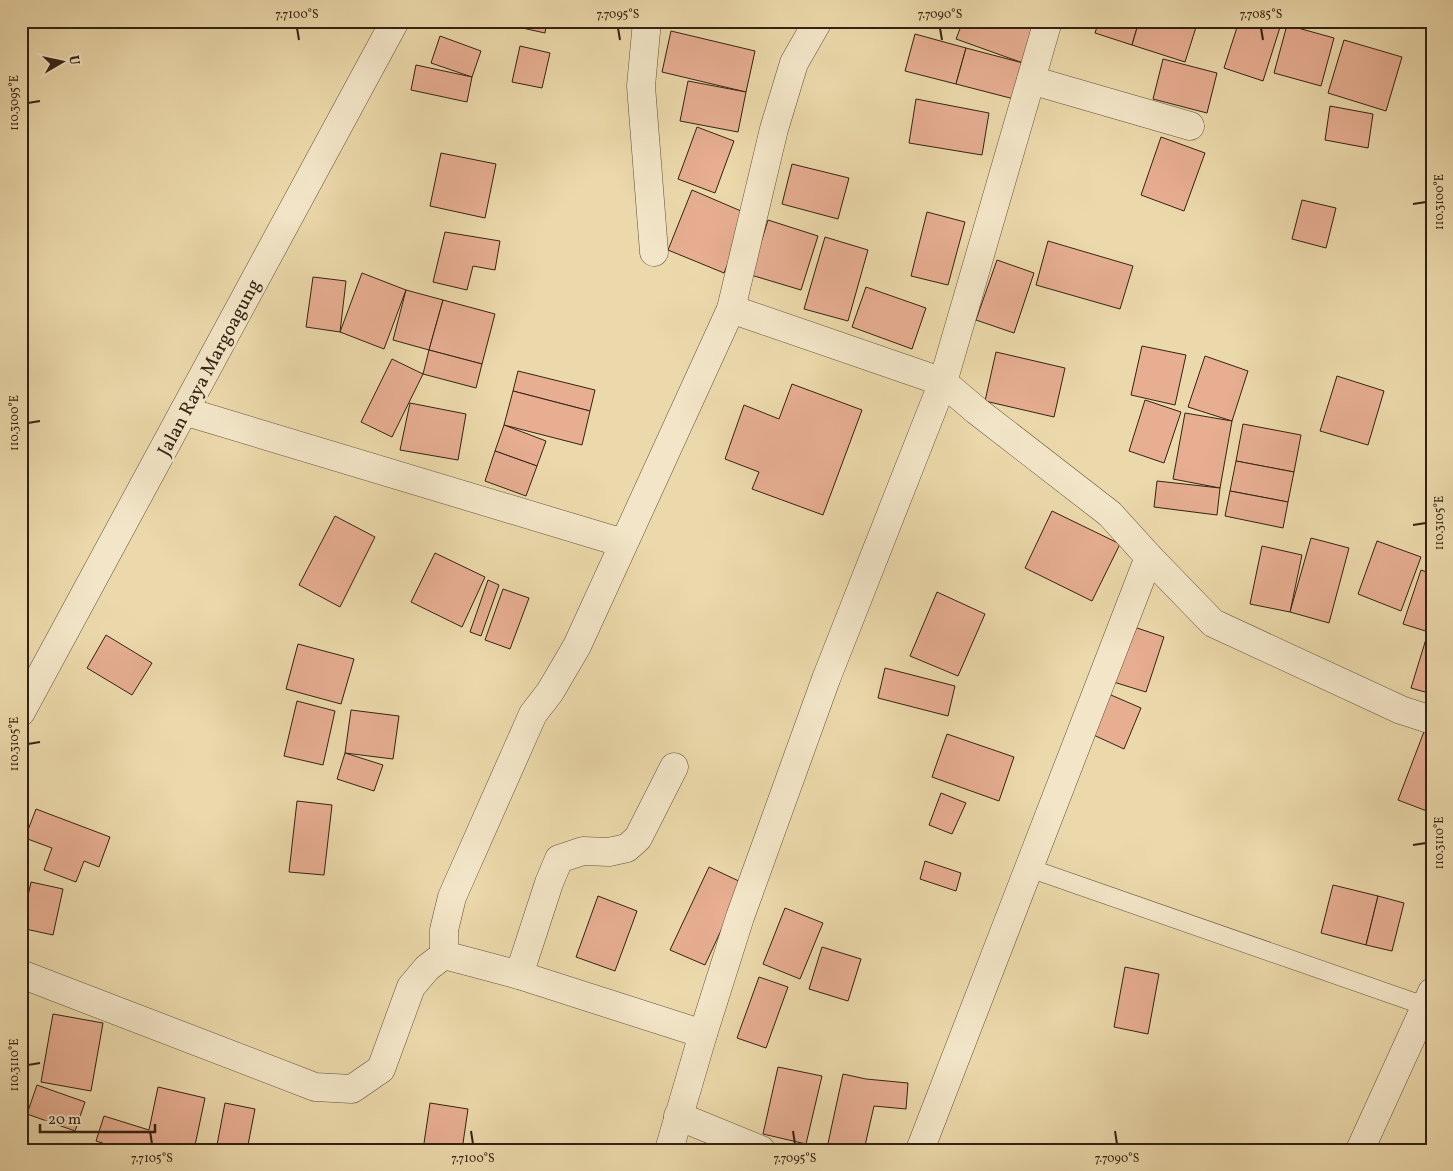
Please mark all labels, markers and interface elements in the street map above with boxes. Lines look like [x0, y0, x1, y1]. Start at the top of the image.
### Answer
text: 7.7100°S [275, 7, 319, 23]
text: 7.7095°S [597, 7, 640, 23]
text: 7.7090°S [918, 7, 962, 23]
text: 7.7085°S [1240, 7, 1282, 23]
north arrow [38, 38, 88, 88]
text: U [63, 54, 84, 67]
text: 110.3095°E [7, 75, 23, 131]
text: 110.3100°E [1432, 174, 1448, 230]
street label: Jalan Raya Margoagung [152, 275, 268, 461]
text: 110.3100°E [7, 395, 23, 451]
text: 110.3105°E [1432, 496, 1448, 550]
text: 110.3105°E [7, 717, 23, 771]
text: 110.3110°E [1432, 816, 1448, 870]
text: 110.3110°E [7, 1038, 23, 1092]
scale bar [40, 1101, 155, 1133]
text: 20 m [48, 1110, 81, 1131]
text: 7.7105°S [131, 1151, 173, 1167]
text: 7.7100°S [451, 1151, 495, 1167]
text: 7.7095°S [774, 1151, 817, 1167]
text: 7.7090°S [1095, 1151, 1139, 1167]

